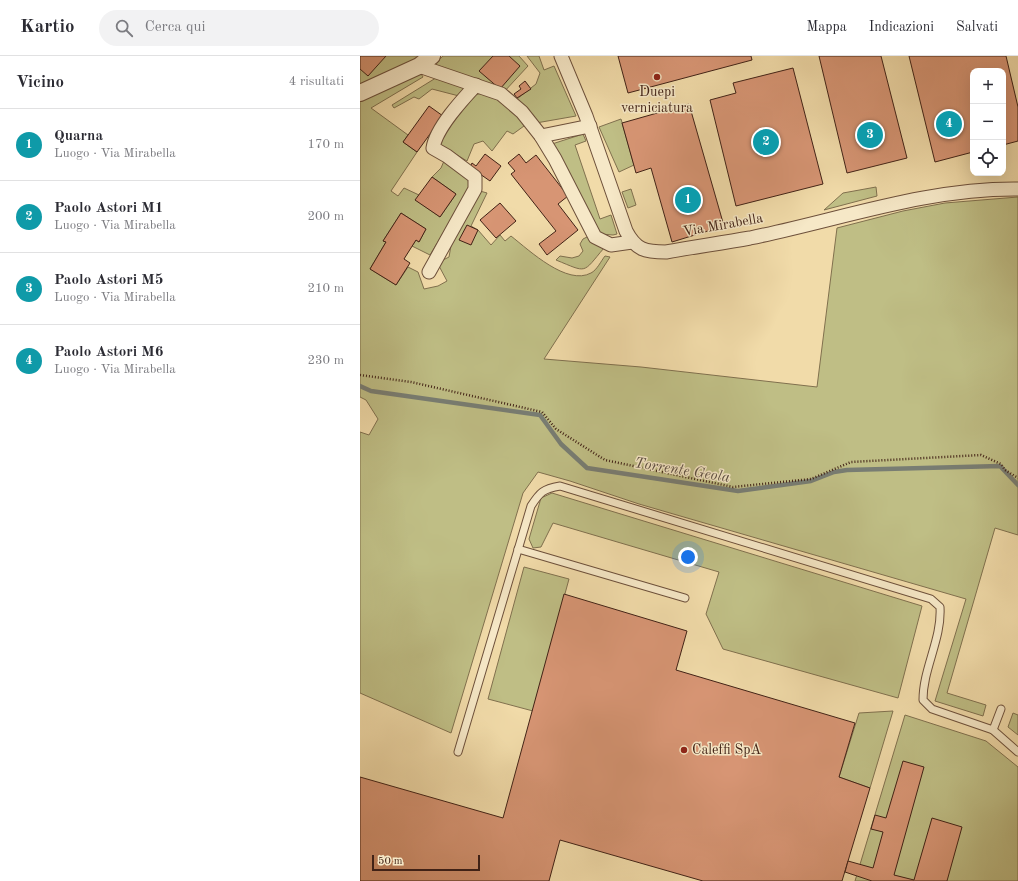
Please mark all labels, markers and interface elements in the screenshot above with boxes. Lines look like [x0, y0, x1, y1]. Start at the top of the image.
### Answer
search box [99, 10, 379, 46]
icon: search [113, 17, 135, 39]
text: Kartio [20, 18, 75, 37]
text: Cerca qui [145, 20, 206, 35]
text: Mappa [807, 20, 847, 34]
text: Indicazioni [869, 20, 934, 34]
text: Salvati [956, 20, 998, 34]
map controls [970, 68, 1006, 176]
button: + [970, 68, 1006, 104]
marker: Duepi verniciatura [652, 72, 662, 82]
text: Vicino [16, 74, 64, 91]
text: 4 risultati [289, 75, 344, 88]
place label: Duepi verniciatura [621, 85, 693, 115]
button: − [970, 104, 1006, 140]
pin: 4 [936, 109, 962, 139]
pin: 3 [857, 120, 883, 150]
pin: 2 [753, 127, 779, 157]
text: Quarna [54, 129, 103, 144]
text: 1 [25, 138, 33, 151]
text: 170 m [307, 138, 344, 151]
button: locate [970, 140, 1006, 176]
text: Luogo · Via Mirabella [54, 147, 176, 160]
pin: 1 [675, 185, 701, 215]
text: Paolo Astori M1 [54, 201, 163, 216]
text: 2 [25, 210, 33, 223]
text: 200 m [307, 210, 344, 223]
street label: Via Mirabella [682, 211, 764, 239]
text: Luogo · Via Mirabella [54, 219, 176, 232]
text: Paolo Astori M5 [54, 273, 163, 288]
text: 3 [25, 282, 33, 295]
text: 210 m [307, 282, 344, 295]
text: Luogo · Via Mirabella [54, 291, 176, 304]
text: Paolo Astori M6 [54, 345, 163, 360]
text: 4 [25, 354, 33, 367]
text: 230 m [307, 354, 344, 367]
text: Luogo · Via Mirabella [54, 363, 176, 376]
water label: Torrente Geola [633, 456, 731, 486]
your location [678, 547, 698, 567]
place label: Caleffi SpA [692, 743, 761, 757]
marker: Caleffi SpA [679, 745, 689, 755]
scale bar [372, 853, 480, 872]
text: 50 m [378, 856, 403, 867]

